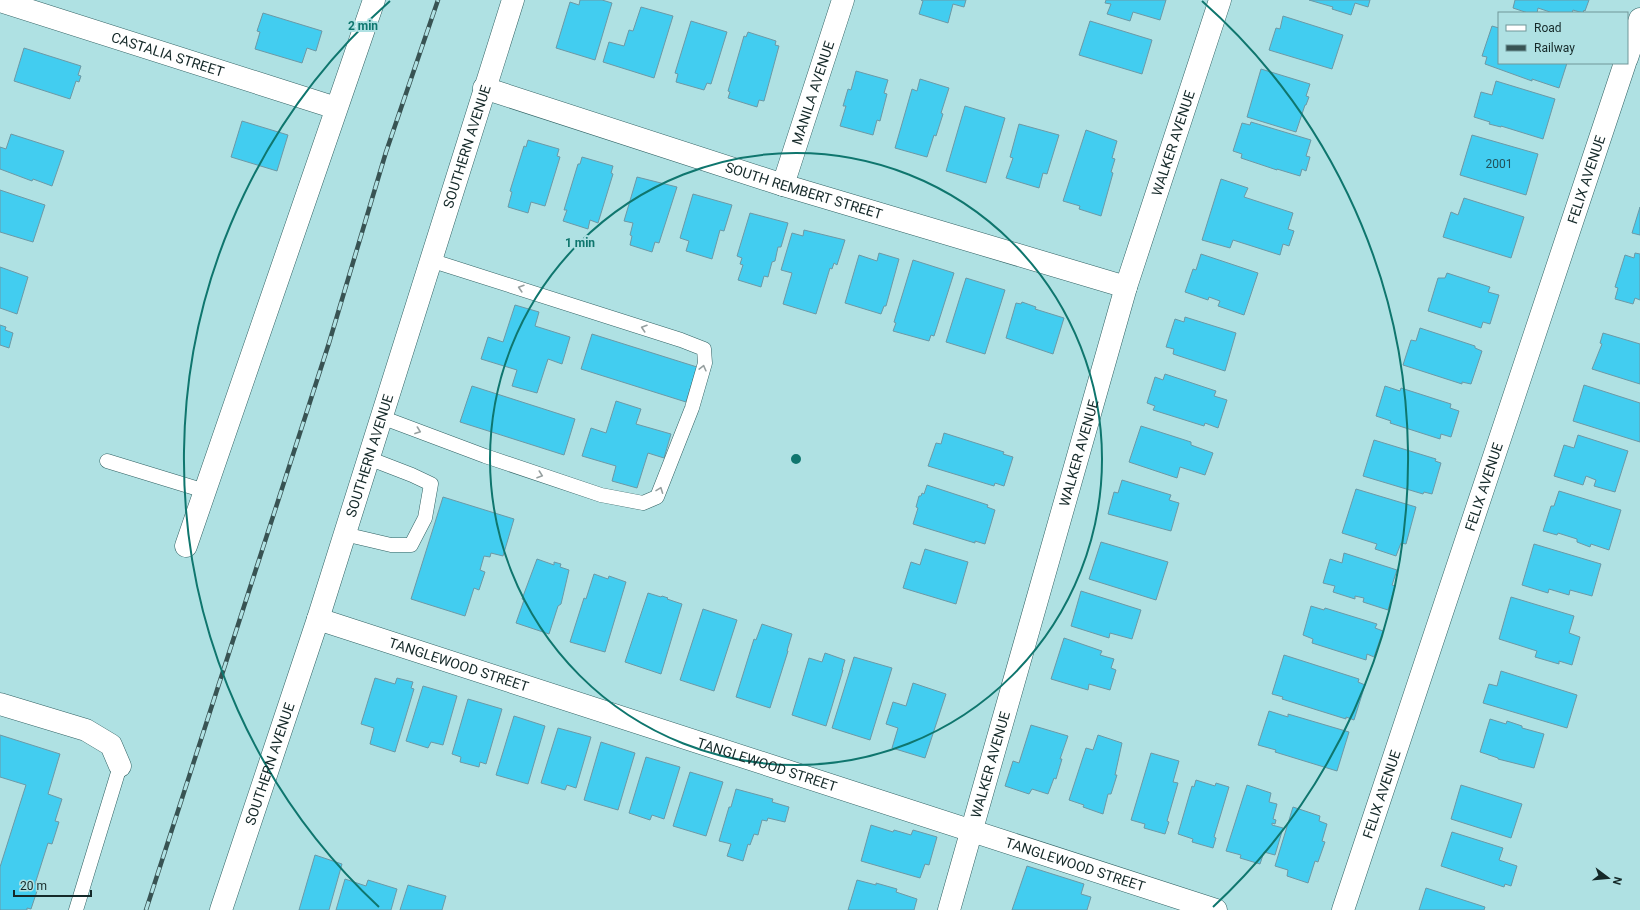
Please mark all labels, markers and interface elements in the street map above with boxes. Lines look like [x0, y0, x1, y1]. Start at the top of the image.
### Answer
legend [1498, 12, 1628, 64]
text: 2 min [348, 19, 378, 33]
text: Road [1534, 21, 1562, 35]
street label: CASTALIA STREET [109, 29, 227, 80]
street label: MANILA AVENUE [789, 39, 837, 147]
text: Railway [1534, 41, 1575, 55]
street label: SOUTHERN AVENUE [440, 83, 494, 210]
street label: WALKER AVENUE [1148, 88, 1198, 198]
street label: FELIX AVENUE [1564, 133, 1608, 226]
house number: 2001 [1486, 157, 1512, 171]
street label: SOUTH REMBERT STREET [723, 159, 885, 222]
text: 1 min [565, 236, 595, 250]
one-way arrow [517, 284, 524, 293]
one-way arrow [641, 324, 648, 333]
one-way arrow [699, 365, 707, 371]
street label: SOUTHERN AVENUE [343, 392, 396, 519]
street label: WALKER AVENUE [1056, 398, 1102, 508]
one-way arrow [414, 426, 421, 434]
street label: FELIX AVENUE [1462, 441, 1506, 533]
centre of rings [789, 452, 803, 466]
one-way arrow [536, 470, 543, 478]
one-way arrow [655, 487, 663, 494]
street label: TANGLEWOOD STREET [387, 634, 531, 695]
street label: SOUTHERN AVENUE [242, 701, 298, 827]
street label: WALKER AVENUE [968, 710, 1013, 820]
street label: TANGLEWOOD STREET [695, 734, 840, 795]
street label: FELIX AVENUE [1359, 748, 1404, 840]
street label: TANGLEWOOD STREET [1003, 834, 1148, 895]
north arrow [1588, 858, 1628, 898]
scale bar [14, 872, 91, 898]
text: N [1610, 875, 1624, 886]
text: 20 m [20, 879, 47, 893]

